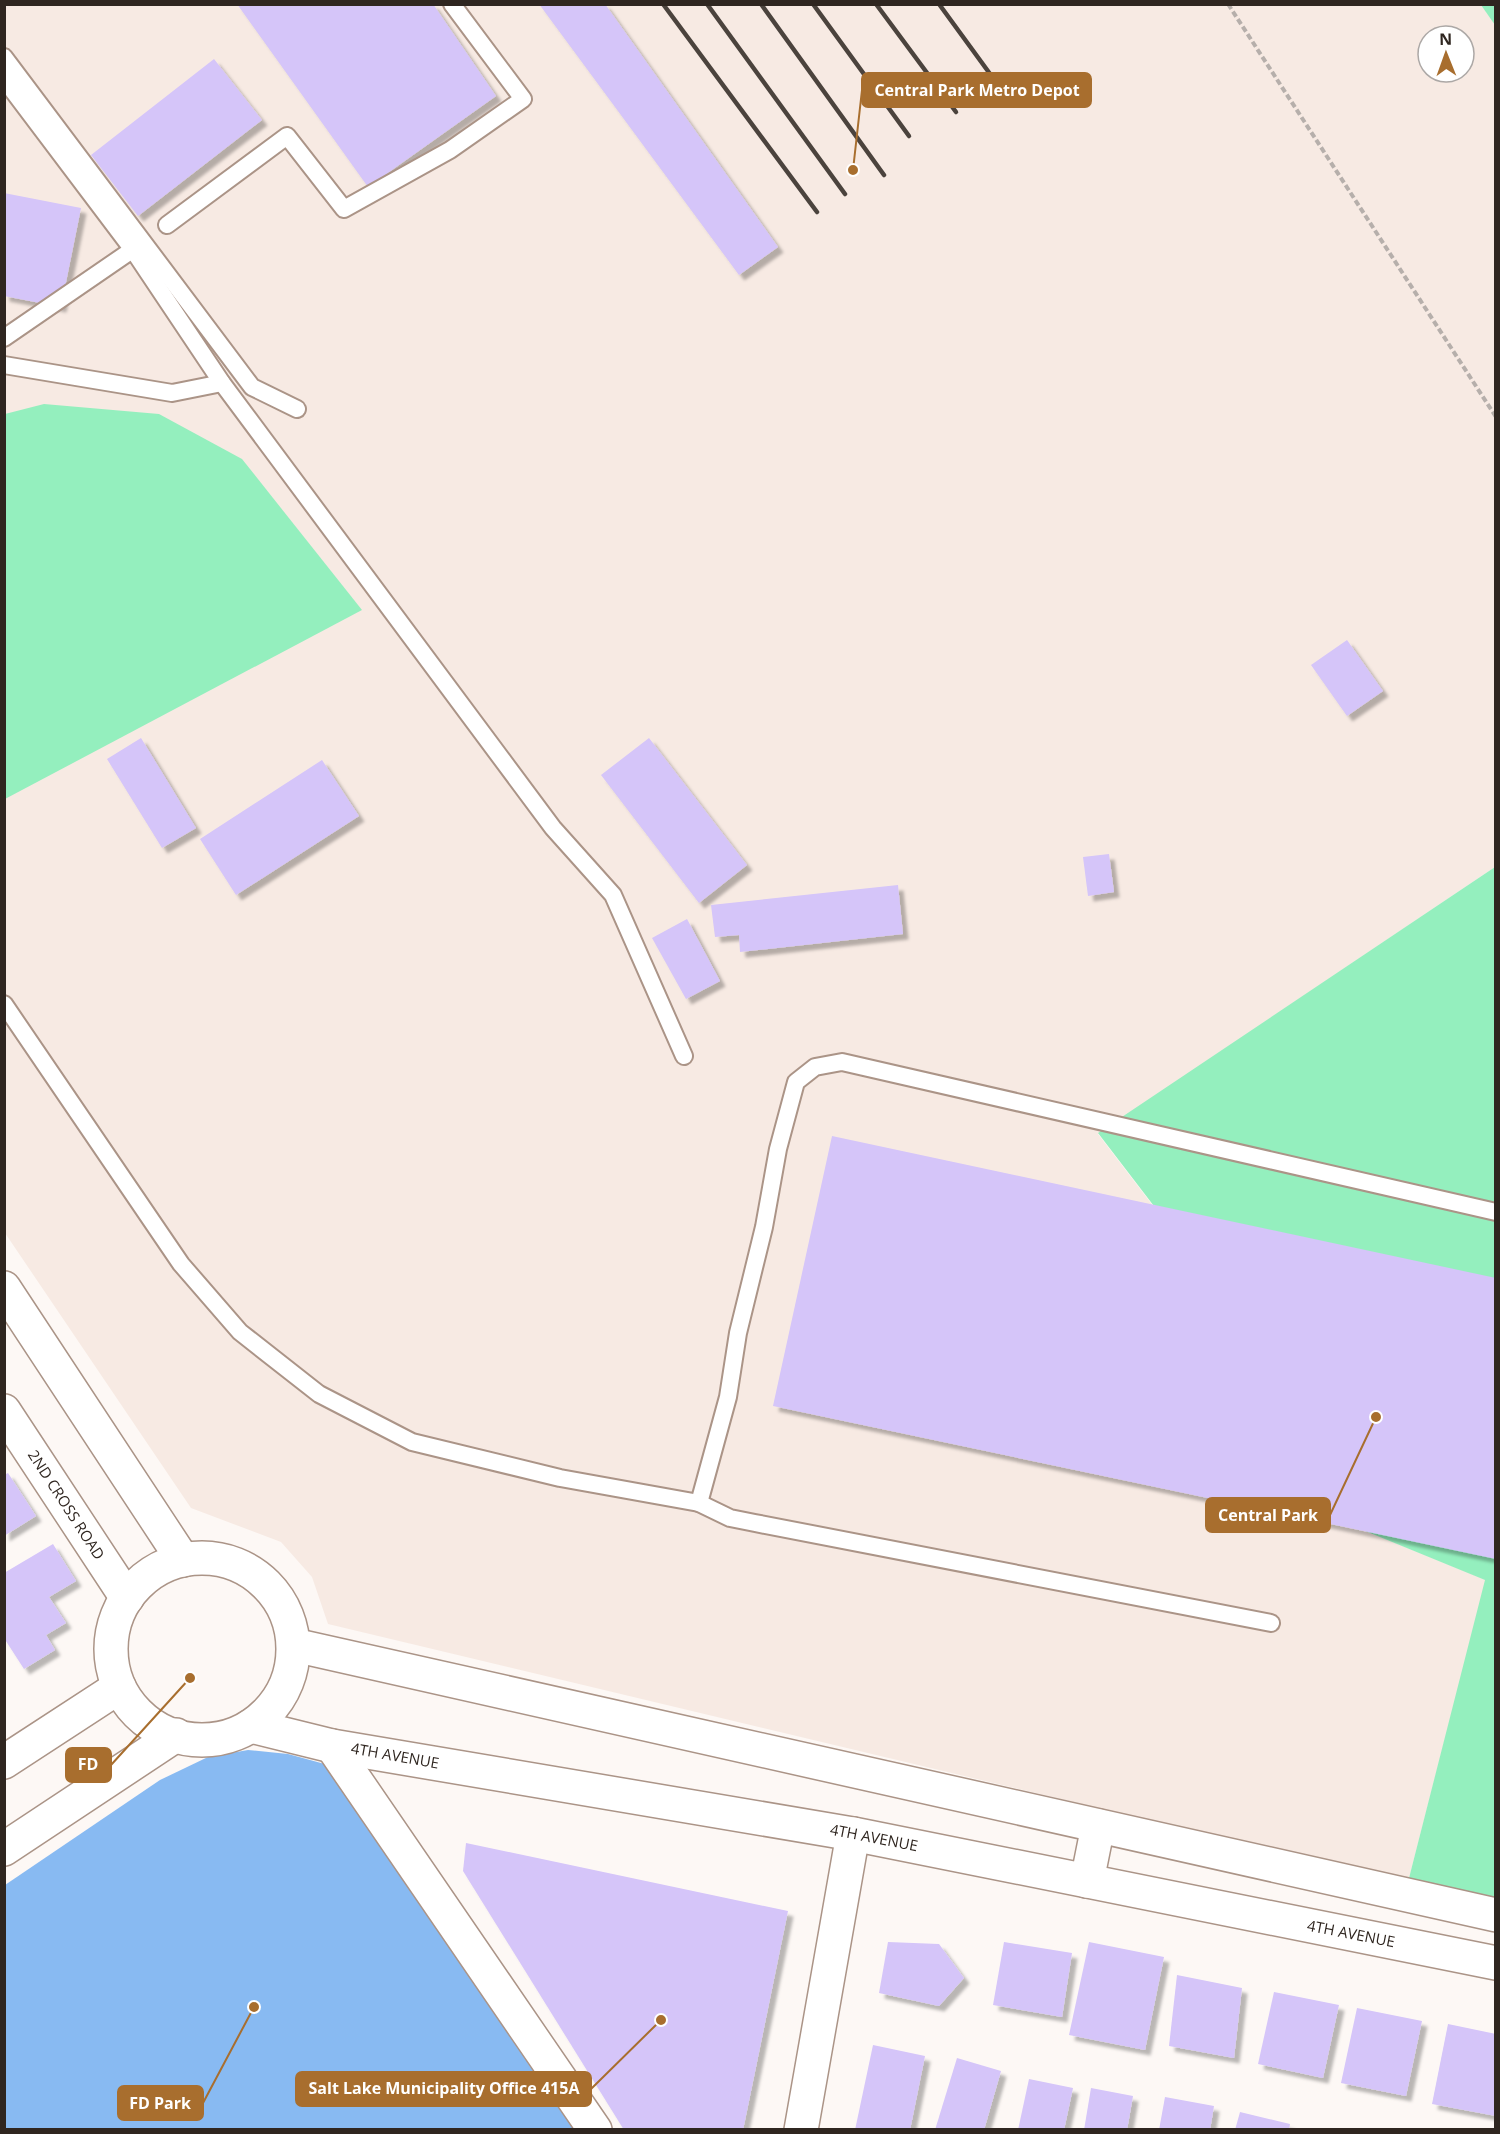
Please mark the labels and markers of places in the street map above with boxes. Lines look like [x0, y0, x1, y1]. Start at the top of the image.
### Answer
callout: Central Park Metro Depot [862, 73, 1091, 107]
callout: Central Park [1206, 1498, 1330, 1532]
callout: FD [66, 1748, 111, 1782]
callout: Salt Lake Municipality Office 415A [296, 2072, 591, 2106]
callout: FD Park [118, 2086, 203, 2120]

